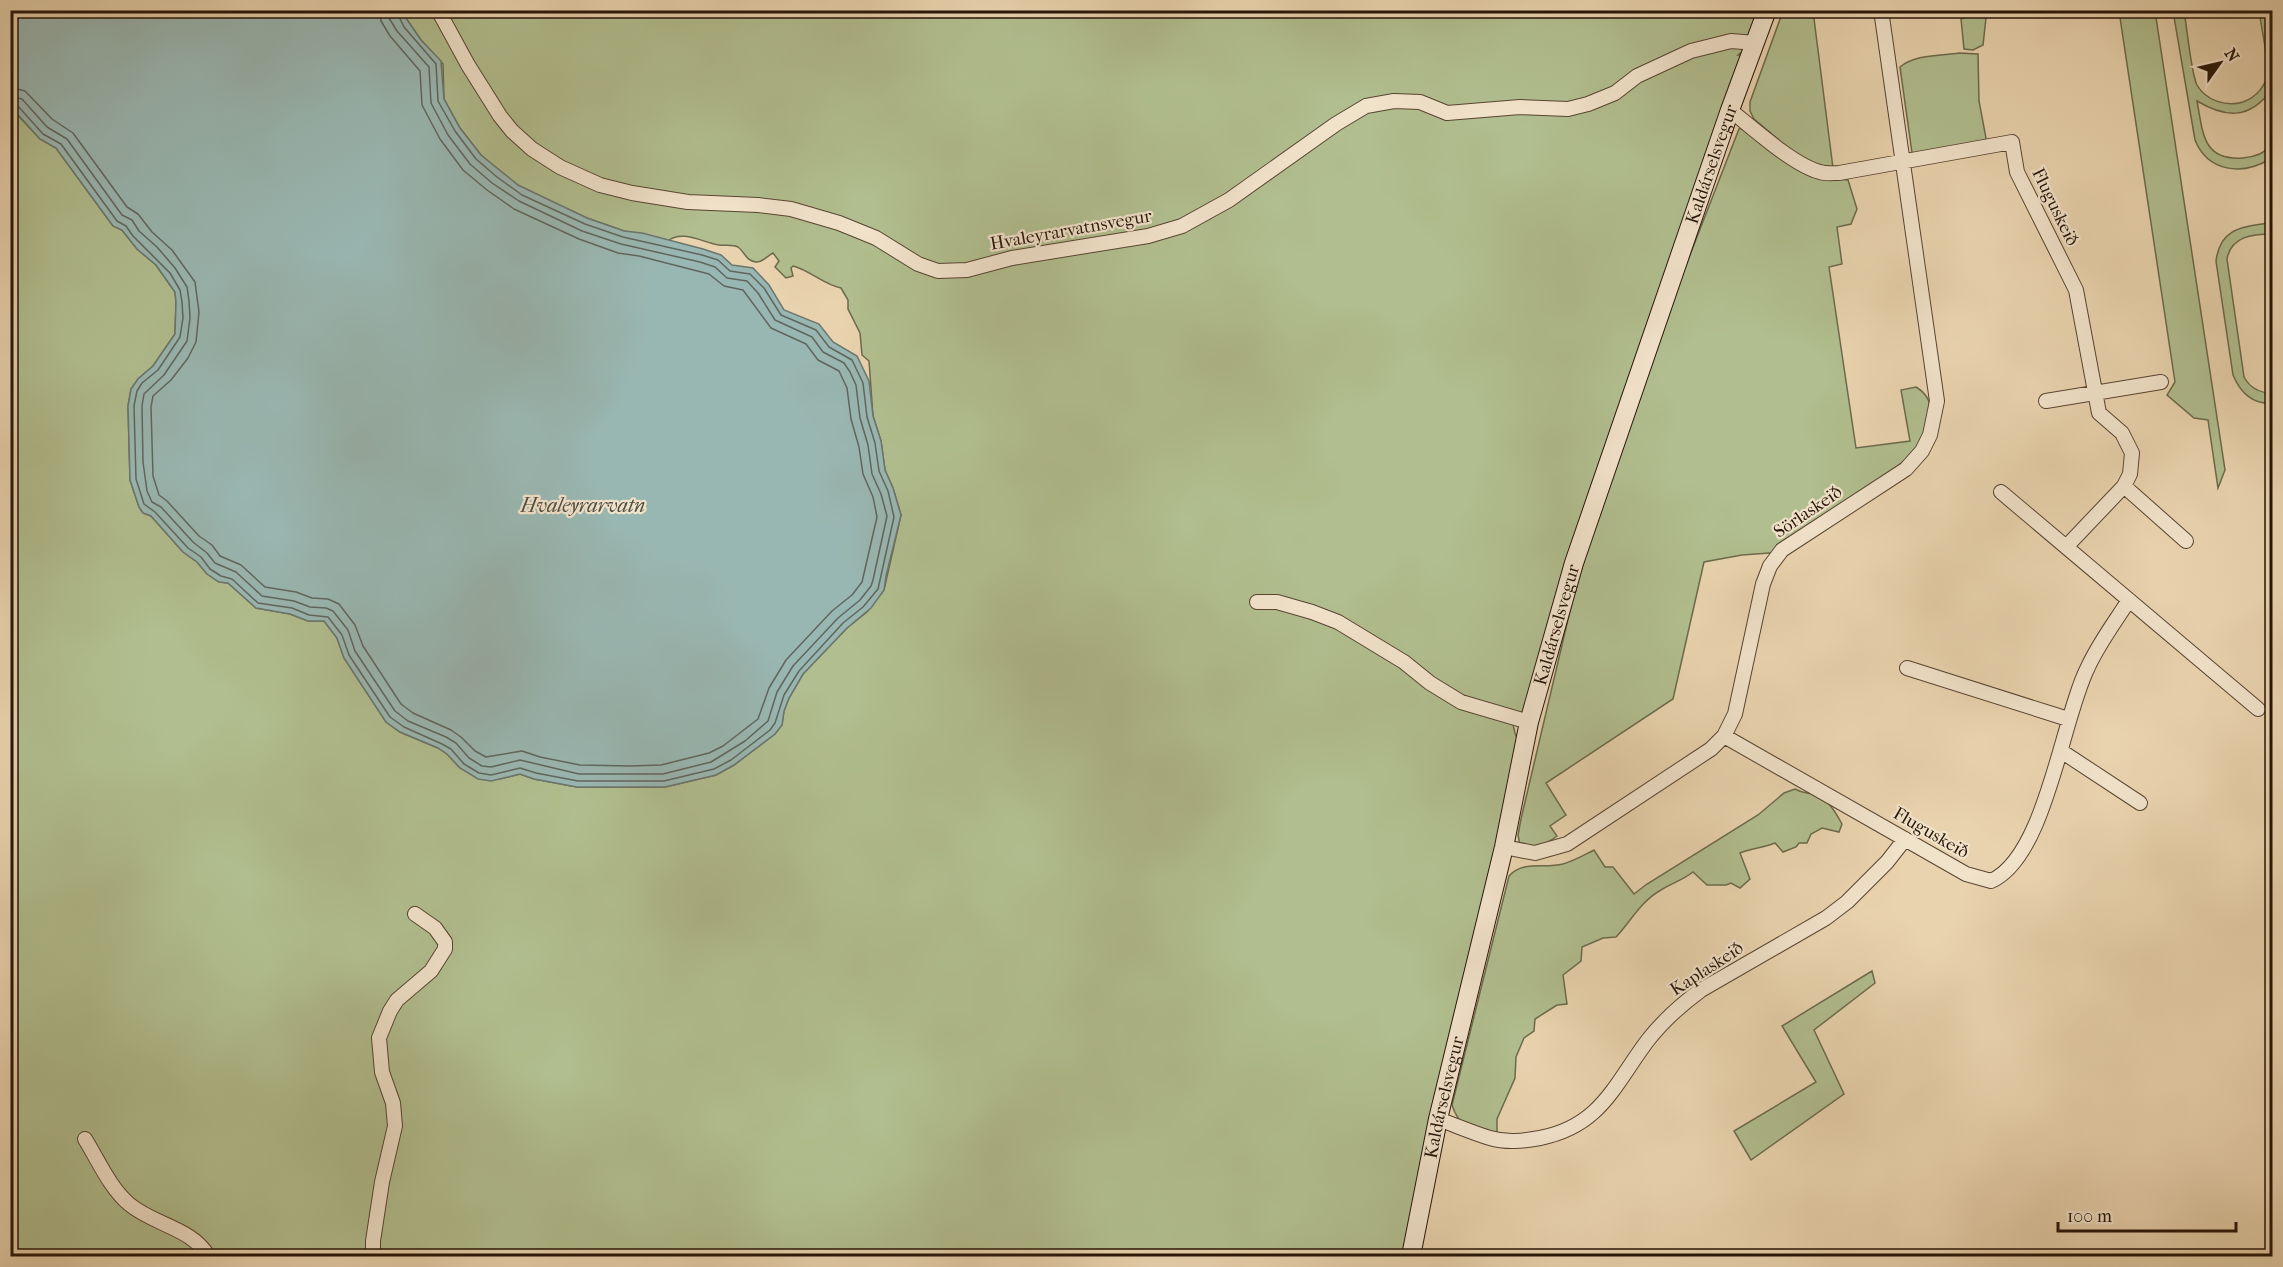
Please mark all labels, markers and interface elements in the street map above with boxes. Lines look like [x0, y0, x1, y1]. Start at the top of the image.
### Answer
north arrow [2190, 33, 2250, 93]
text: N [2221, 45, 2244, 66]
street label: Kaldárselsvegur [1681, 101, 1742, 227]
street label: Fluguskeið [2027, 165, 2083, 249]
street label: Hvaleyrarvatnsvegur [989, 205, 1154, 255]
street label: Sörlaskeið [1770, 482, 1846, 542]
water label: Hvaleyrarvatn [520, 494, 645, 517]
street label: Kaldárselsvegur [1529, 562, 1584, 688]
street label: Fluguskeið [1889, 803, 1973, 863]
street label: Kaplaskeið [1666, 938, 1748, 1000]
street label: Kaldárselsvegur [1420, 1034, 1468, 1160]
scale bar [2058, 1195, 2236, 1233]
text: 100 m [2067, 1206, 2112, 1227]

